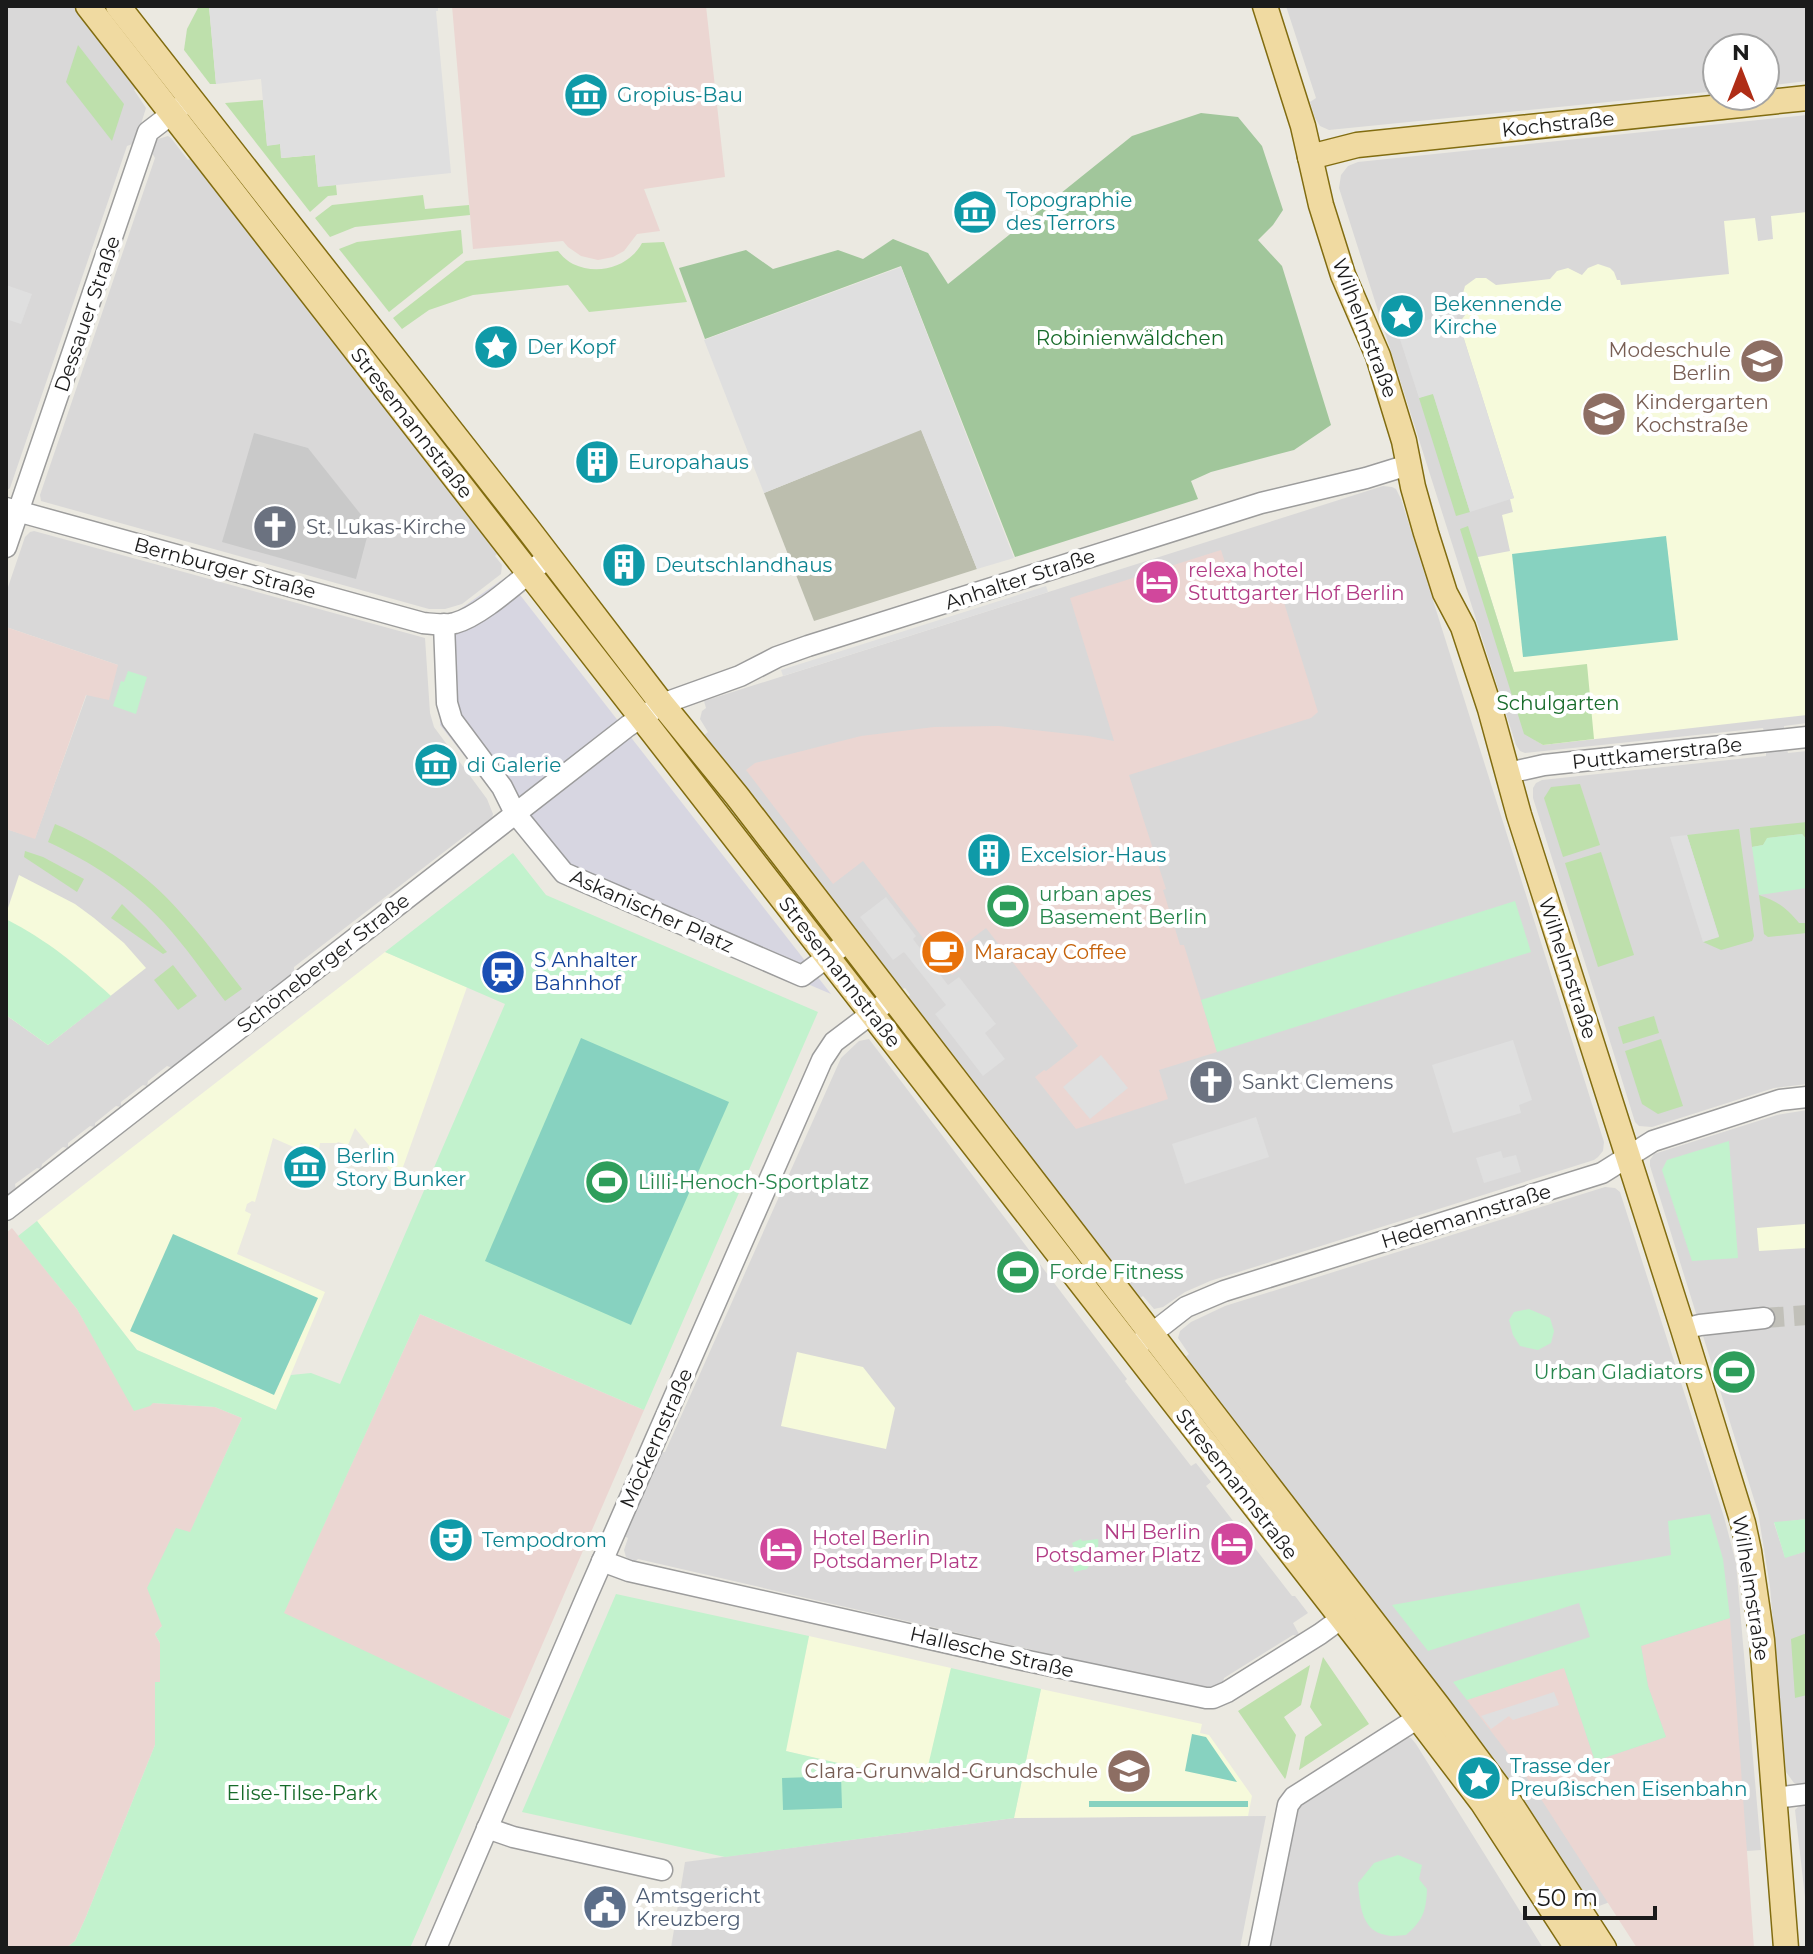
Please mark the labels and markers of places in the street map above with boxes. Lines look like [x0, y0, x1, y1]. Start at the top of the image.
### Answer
museum icon: Gropius-Bau [562, 71, 610, 119]
place label: Gropius-Bau [617, 83, 743, 107]
museum icon: Topographie des Terrors [951, 188, 999, 236]
place label: Topographie des Terrors [1006, 188, 1132, 235]
place icon: Bekennende Kirche [1378, 292, 1426, 340]
place label: Bekennende Kirche [1433, 292, 1562, 339]
place icon: Der Kopf [472, 323, 520, 371]
place label: Der Kopf [527, 335, 617, 359]
school or university icon: Modeschule Berlin [1738, 337, 1786, 385]
place label: Modeschule Berlin [1608, 338, 1731, 385]
school or university icon: Kindergarten Kochstraße [1580, 390, 1628, 438]
place label: Kindergarten Kochstraße [1635, 390, 1769, 437]
building icon: Europahaus [573, 438, 621, 486]
place label: Europahaus [628, 450, 749, 474]
church icon: St. Lukas-Kirche [251, 503, 299, 551]
place label: St. Lukas-Kirche [306, 515, 466, 539]
building icon: Deutschlandhaus [600, 541, 648, 589]
place label: Deutschlandhaus [655, 553, 833, 577]
hotel icon: relexa hotel Stuttgarter Hof Berlin [1133, 558, 1181, 606]
place label: relexa hotel Stuttgarter Hof Berlin [1188, 558, 1404, 605]
museum icon: di Galerie [412, 741, 460, 789]
place label: di Galerie [467, 753, 561, 777]
building icon: Excelsior-Haus [965, 831, 1013, 879]
place label: Excelsior-Haus [1020, 843, 1167, 867]
sports icon: urban apes Basement Berlin [984, 882, 1032, 930]
place label: urban apes Basement Berlin [1039, 882, 1207, 929]
cafe icon: Maracay Coffee [919, 928, 967, 976]
place label: Maracay Coffee [974, 940, 1127, 964]
station icon: S Anhalter Bahnhof [479, 948, 527, 996]
place label: S Anhalter Bahnhof [534, 948, 638, 995]
church icon: Sankt Clemens [1187, 1058, 1235, 1106]
place label: Sankt Clemens [1242, 1070, 1393, 1094]
museum icon: Berlin Story Bunker [281, 1143, 329, 1191]
place label: Berlin Story Bunker [336, 1144, 466, 1191]
sports icon: Lilli-Henoch-Sportplatz [583, 1158, 631, 1206]
place label: Lilli-Henoch-Sportplatz [638, 1170, 869, 1194]
sports icon: Forde Fitness [994, 1248, 1042, 1296]
place label: Forde Fitness [1049, 1260, 1184, 1284]
sports icon: Urban Gladiators [1710, 1348, 1758, 1396]
place label: Urban Gladiators [1534, 1360, 1703, 1384]
theatre icon: Tempodrom [427, 1516, 475, 1564]
place label: NH Berlin Potsdamer Platz [1035, 1520, 1201, 1567]
hotel icon: NH Berlin Potsdamer Platz [1208, 1520, 1256, 1568]
hotel icon: Hotel Berlin Potsdamer Platz [757, 1525, 805, 1573]
place label: Hotel Berlin Potsdamer Platz [812, 1526, 978, 1573]
place label: Tempodrom [482, 1528, 607, 1552]
school or university icon: Clara-Grunwald-Grundschule [1105, 1747, 1153, 1795]
place icon: Trasse der Preußischen Eisenbahn [1455, 1754, 1503, 1802]
place label: Trasse der Preußischen Eisenbahn [1510, 1754, 1748, 1801]
place label: Clara-Grunwald-Grundschule [805, 1759, 1098, 1783]
public building icon: Amtsgericht Kreuzberg [581, 1883, 629, 1931]
place label: Amtsgericht Kreuzberg [636, 1884, 761, 1931]

